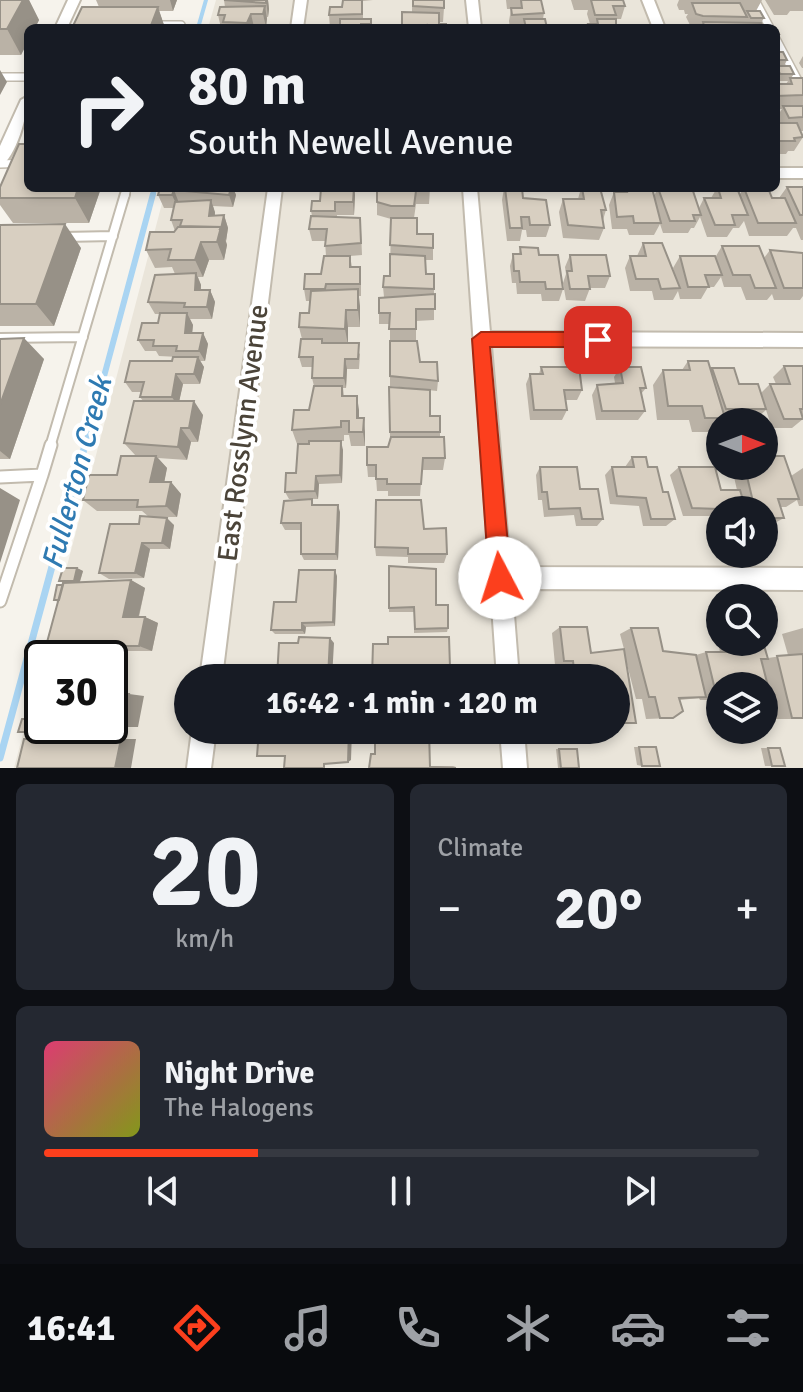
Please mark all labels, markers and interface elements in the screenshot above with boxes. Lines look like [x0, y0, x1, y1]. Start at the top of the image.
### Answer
text: 80 m [188, 51, 306, 120]
icon: right [56, 56, 160, 160]
text: South Newell Avenue [188, 120, 513, 165]
street label: East Rosslynn Avenue [210, 302, 276, 564]
pin [564, 306, 632, 374]
icon: arrive [576, 318, 620, 362]
water label: Fullerton Creek [34, 370, 121, 573]
north arrow [706, 408, 778, 480]
map controls [706, 408, 778, 744]
button: sound [706, 496, 778, 568]
position arrow [458, 536, 542, 620]
button: search [706, 584, 778, 656]
speed limit sign: 30 [24, 640, 128, 744]
button: layers [706, 672, 778, 744]
text: 16:42 · 1 min · 120 m [266, 685, 538, 722]
text: 20 [149, 807, 261, 935]
text: Climate [438, 832, 523, 864]
text: 20° [554, 872, 643, 946]
text: − [438, 882, 461, 936]
text: + [735, 882, 759, 936]
text: km/h [175, 923, 234, 955]
text: Night Drive [164, 1055, 314, 1092]
text: The Halogens [164, 1092, 314, 1124]
icon: previous [141, 1169, 185, 1213]
icon: pause [379, 1169, 423, 1213]
icon: next [618, 1169, 662, 1213]
icon: directions [169, 1300, 225, 1356]
icon: music [280, 1300, 336, 1356]
icon: phone [390, 1300, 446, 1356]
icon: climate [500, 1300, 556, 1356]
icon: car [610, 1300, 666, 1356]
icon: filters [720, 1300, 776, 1356]
text: 16:41 [27, 1306, 115, 1351]

